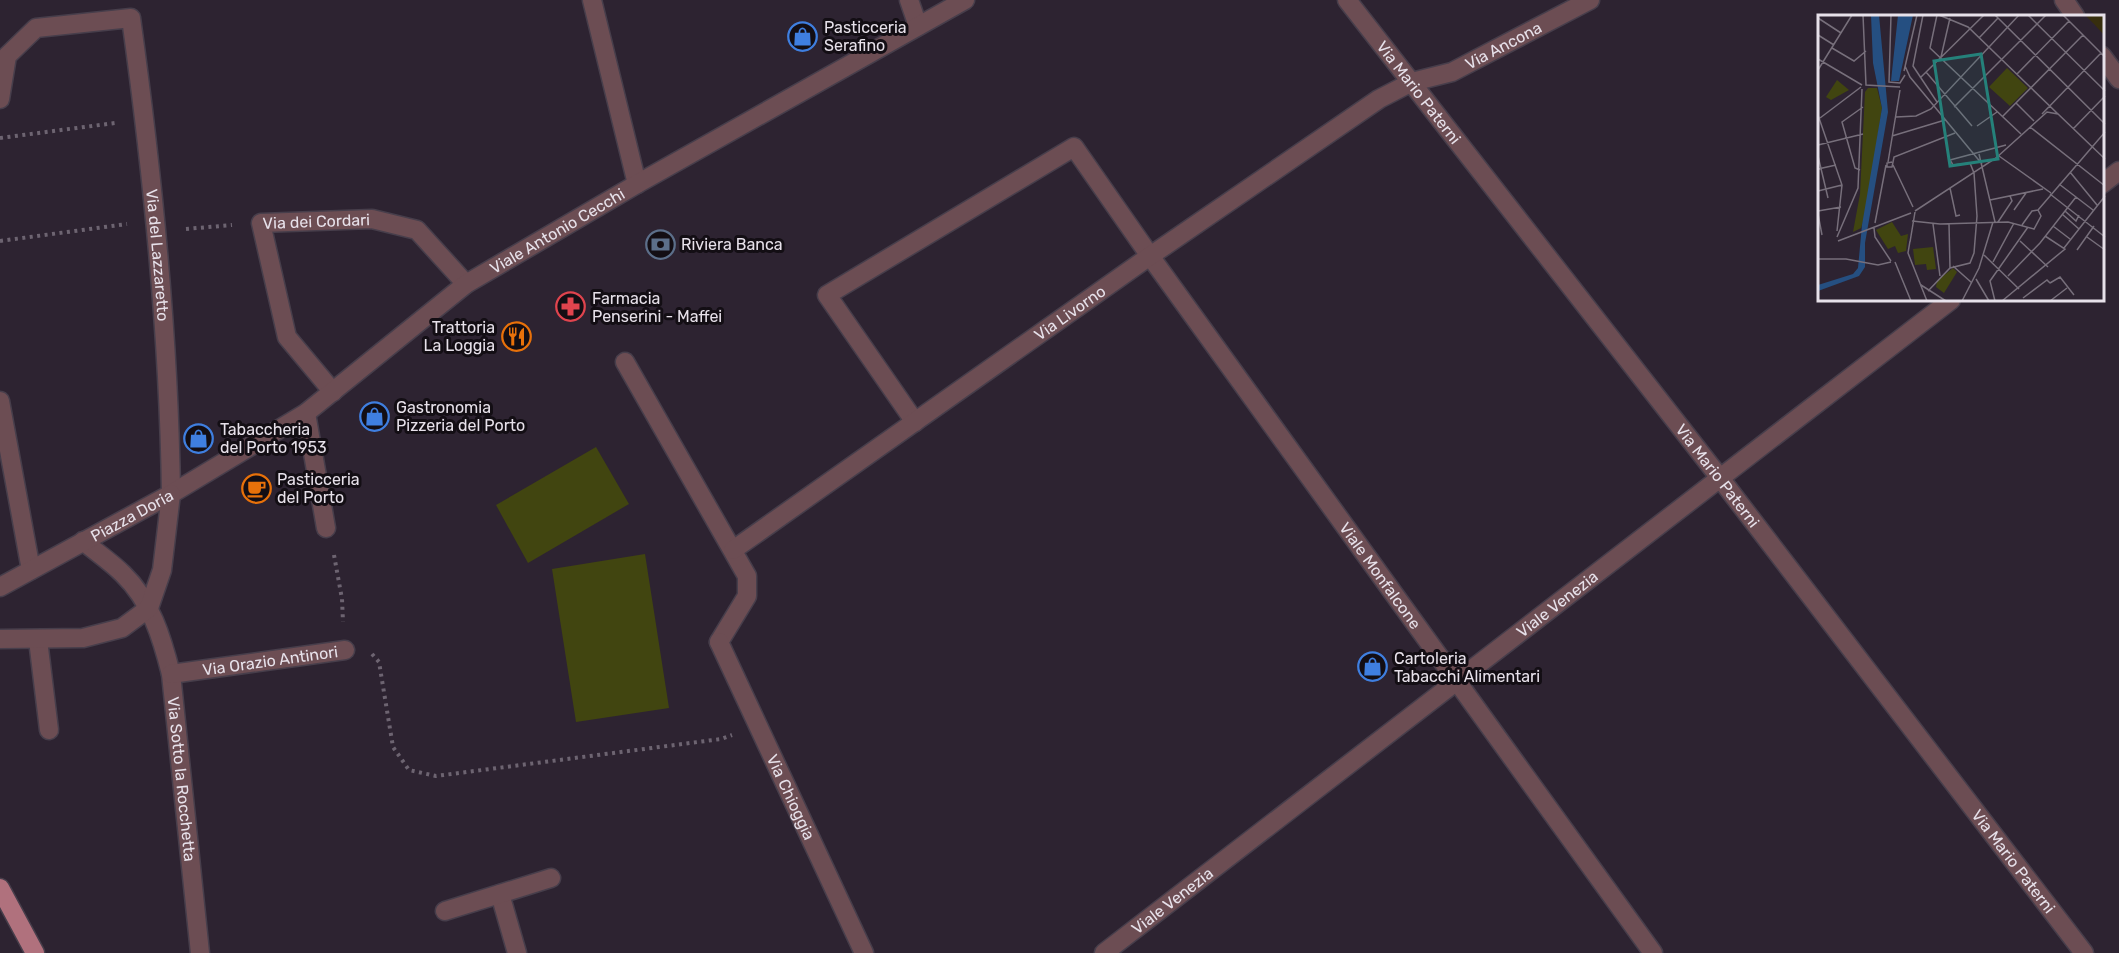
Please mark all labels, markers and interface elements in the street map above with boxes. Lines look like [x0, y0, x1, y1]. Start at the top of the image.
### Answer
inset map [1818, 15, 2104, 302]
place label: Pasticceria Serafino [824, 18, 907, 55]
street label: Via Ancona [1462, 18, 1545, 73]
shop icon: Pasticceria Serafino [787, 20, 819, 52]
street label: Via Mario Paterni [1372, 37, 1465, 148]
street label: Viale Antonio Cecchi [486, 184, 628, 278]
street label: Via del Lazzaretto [142, 188, 173, 322]
street label: Via dei Cordari [262, 210, 370, 233]
bank icon: Riviera Banca [644, 228, 676, 260]
place label: Riviera Banca [681, 235, 783, 254]
street label: Via Livorno [1031, 281, 1109, 345]
place label: Farmacia Penserini - Maffei [592, 289, 722, 326]
pharmacy icon: Farmacia Penserini - Maffei [555, 291, 587, 323]
place label: Trattoria La Loggia [423, 318, 495, 355]
restaurant icon: Trattoria La Loggia [500, 320, 532, 352]
place label: Gastronomia Pizzeria del Porto [396, 398, 525, 435]
shop icon: Gastronomia Pizzeria del Porto [359, 400, 391, 432]
place label: Tabaccheria del Porto 1953 [220, 420, 327, 457]
street label: Via Mario Paterni [1671, 420, 1763, 531]
shop icon: Tabaccheria del Porto 1953 [183, 422, 215, 454]
place label: Pasticceria del Porto [277, 470, 360, 507]
cafe icon: Pasticceria del Porto [240, 472, 272, 504]
street label: Piazza Doria [87, 486, 177, 546]
street label: Viale Monfalcone [1335, 519, 1425, 633]
street label: Viale Venezia [1513, 567, 1602, 641]
street label: Via Orazio Antinori [201, 642, 339, 680]
place label: Cartoleria Tabacchi Alimentari [1394, 649, 1540, 686]
shop icon: Cartoleria Tabacchi Alimentari [1357, 651, 1389, 683]
street label: Via Sotto la Rocchetta [163, 696, 199, 863]
street label: Via Chioggia [763, 751, 819, 843]
street label: Via Mario Paterni [1967, 806, 2059, 917]
street label: Viale Venezia [1128, 864, 1217, 938]

